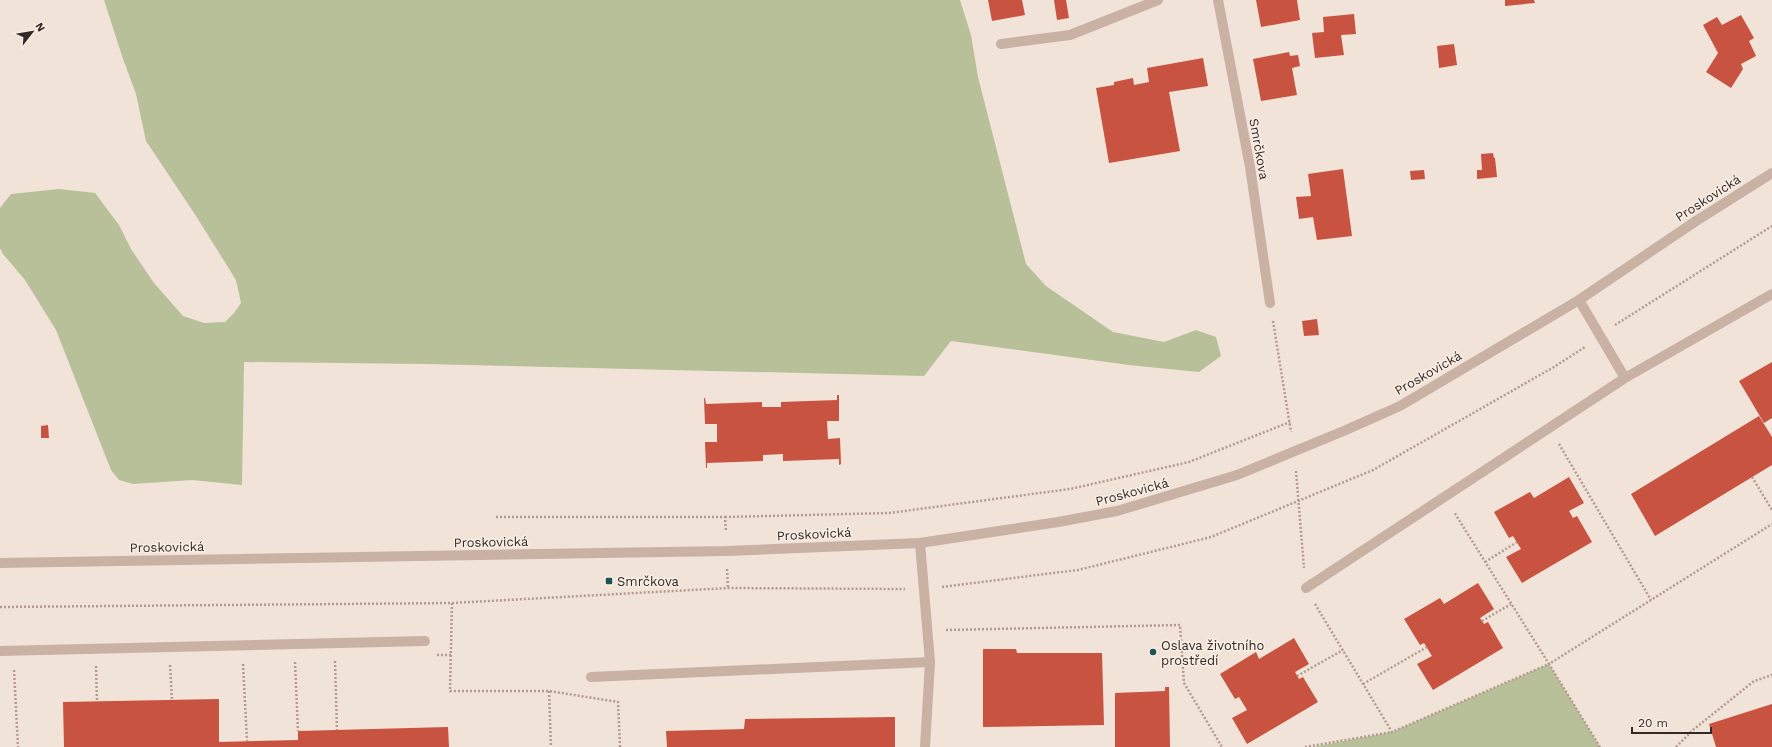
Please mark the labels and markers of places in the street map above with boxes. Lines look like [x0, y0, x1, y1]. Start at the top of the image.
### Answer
place label: Smrčkova [617, 574, 680, 589]
marker: Smrčkova [604, 576, 614, 586]
place label: Oslava životního prostředí [1161, 638, 1265, 668]
marker: Oslava životního prostředí [1148, 647, 1158, 657]

